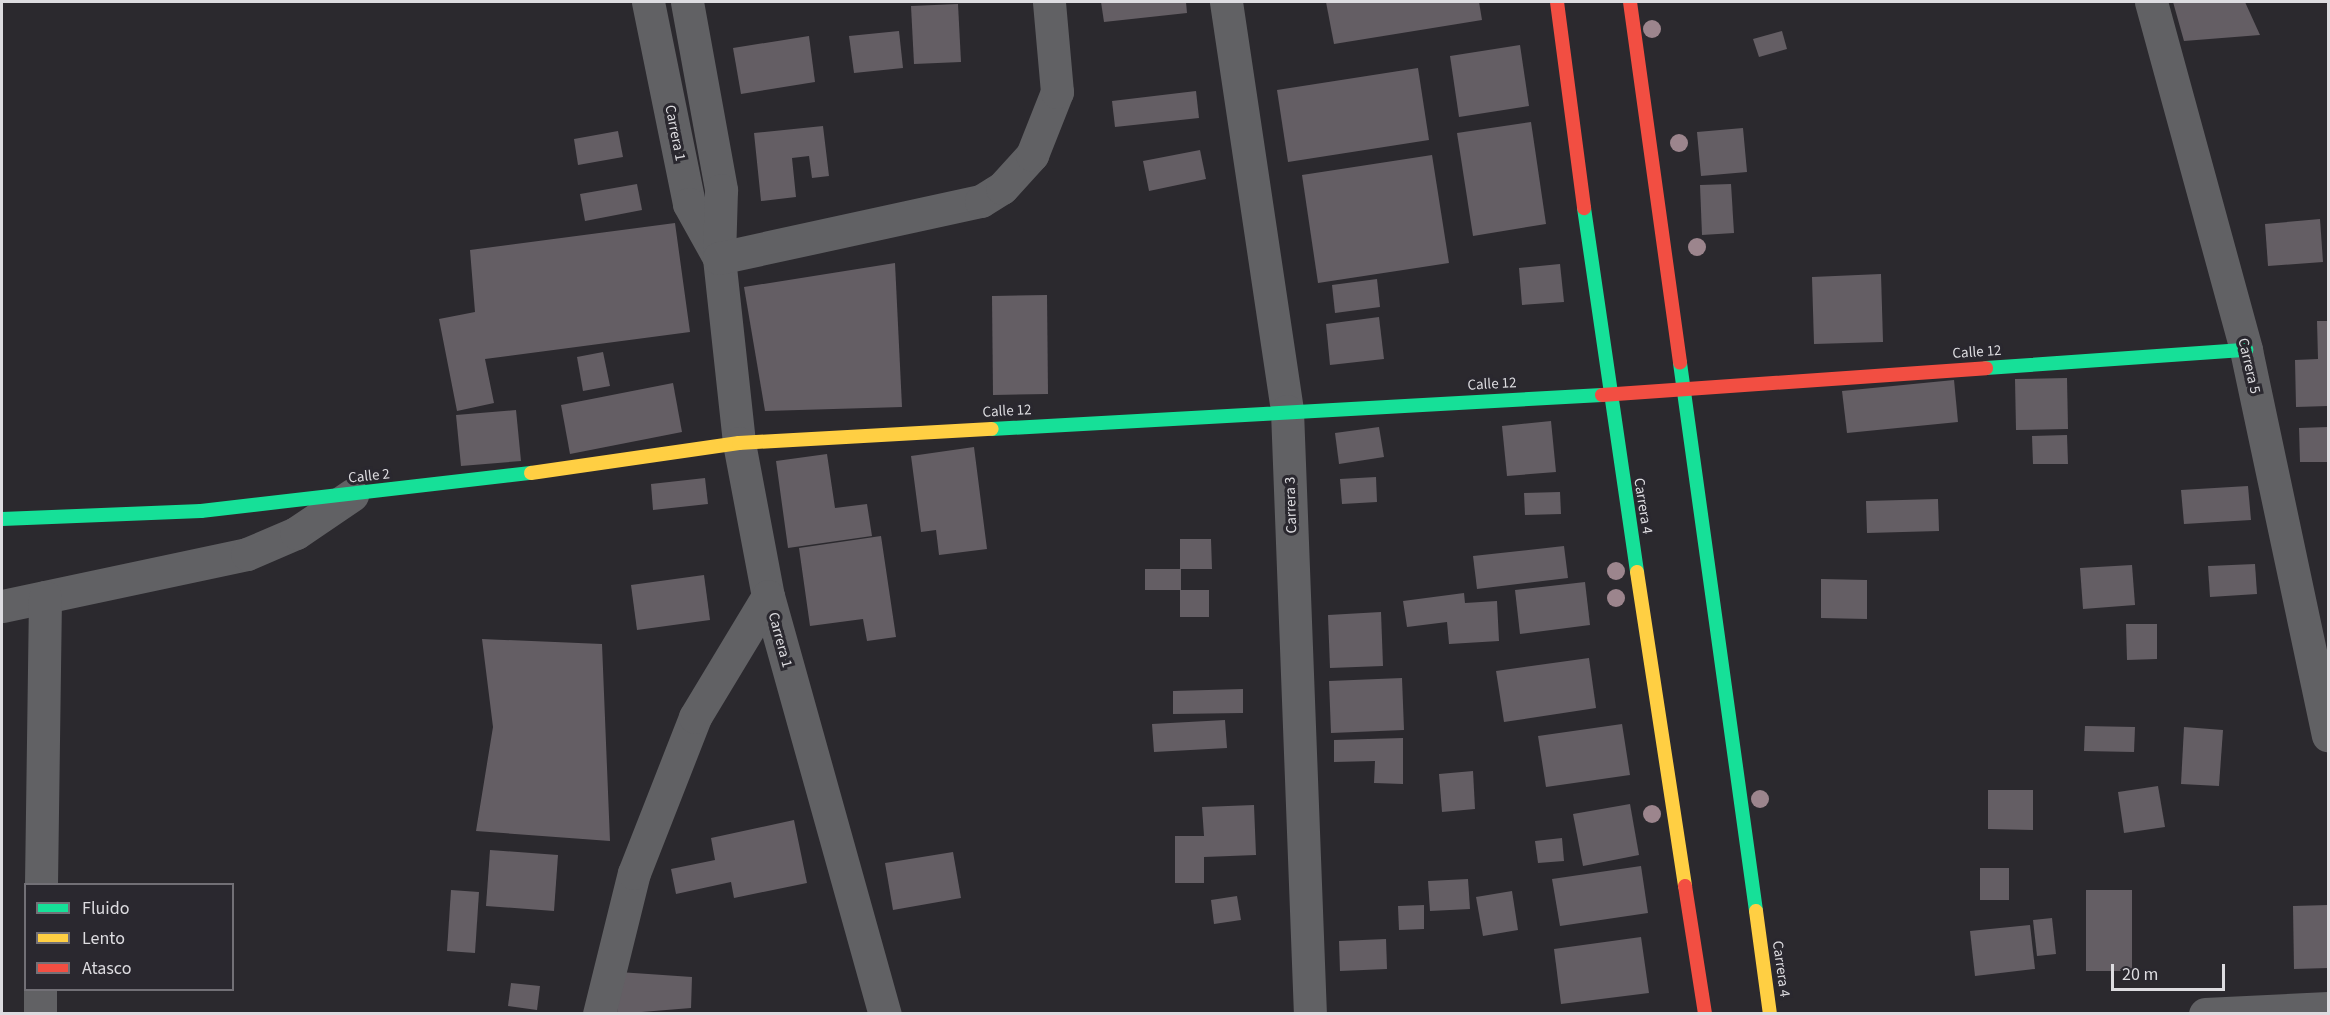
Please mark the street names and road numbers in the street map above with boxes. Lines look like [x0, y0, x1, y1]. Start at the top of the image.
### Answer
street label: Carrera 1 [661, 103, 689, 163]
street label: Carrera 5 [2234, 336, 2264, 396]
street label: Calle 12 [1952, 341, 2002, 363]
street label: Calle 12 [1467, 374, 1517, 394]
street label: Calle 12 [982, 401, 1032, 421]
street label: Calle 2 [347, 465, 391, 487]
street label: Carrera 3 [1281, 476, 1301, 534]
street label: Carrera 4 [1630, 477, 1656, 535]
street label: Carrera 1 [764, 610, 796, 670]
street label: Carrera 4 [1768, 940, 1794, 998]

